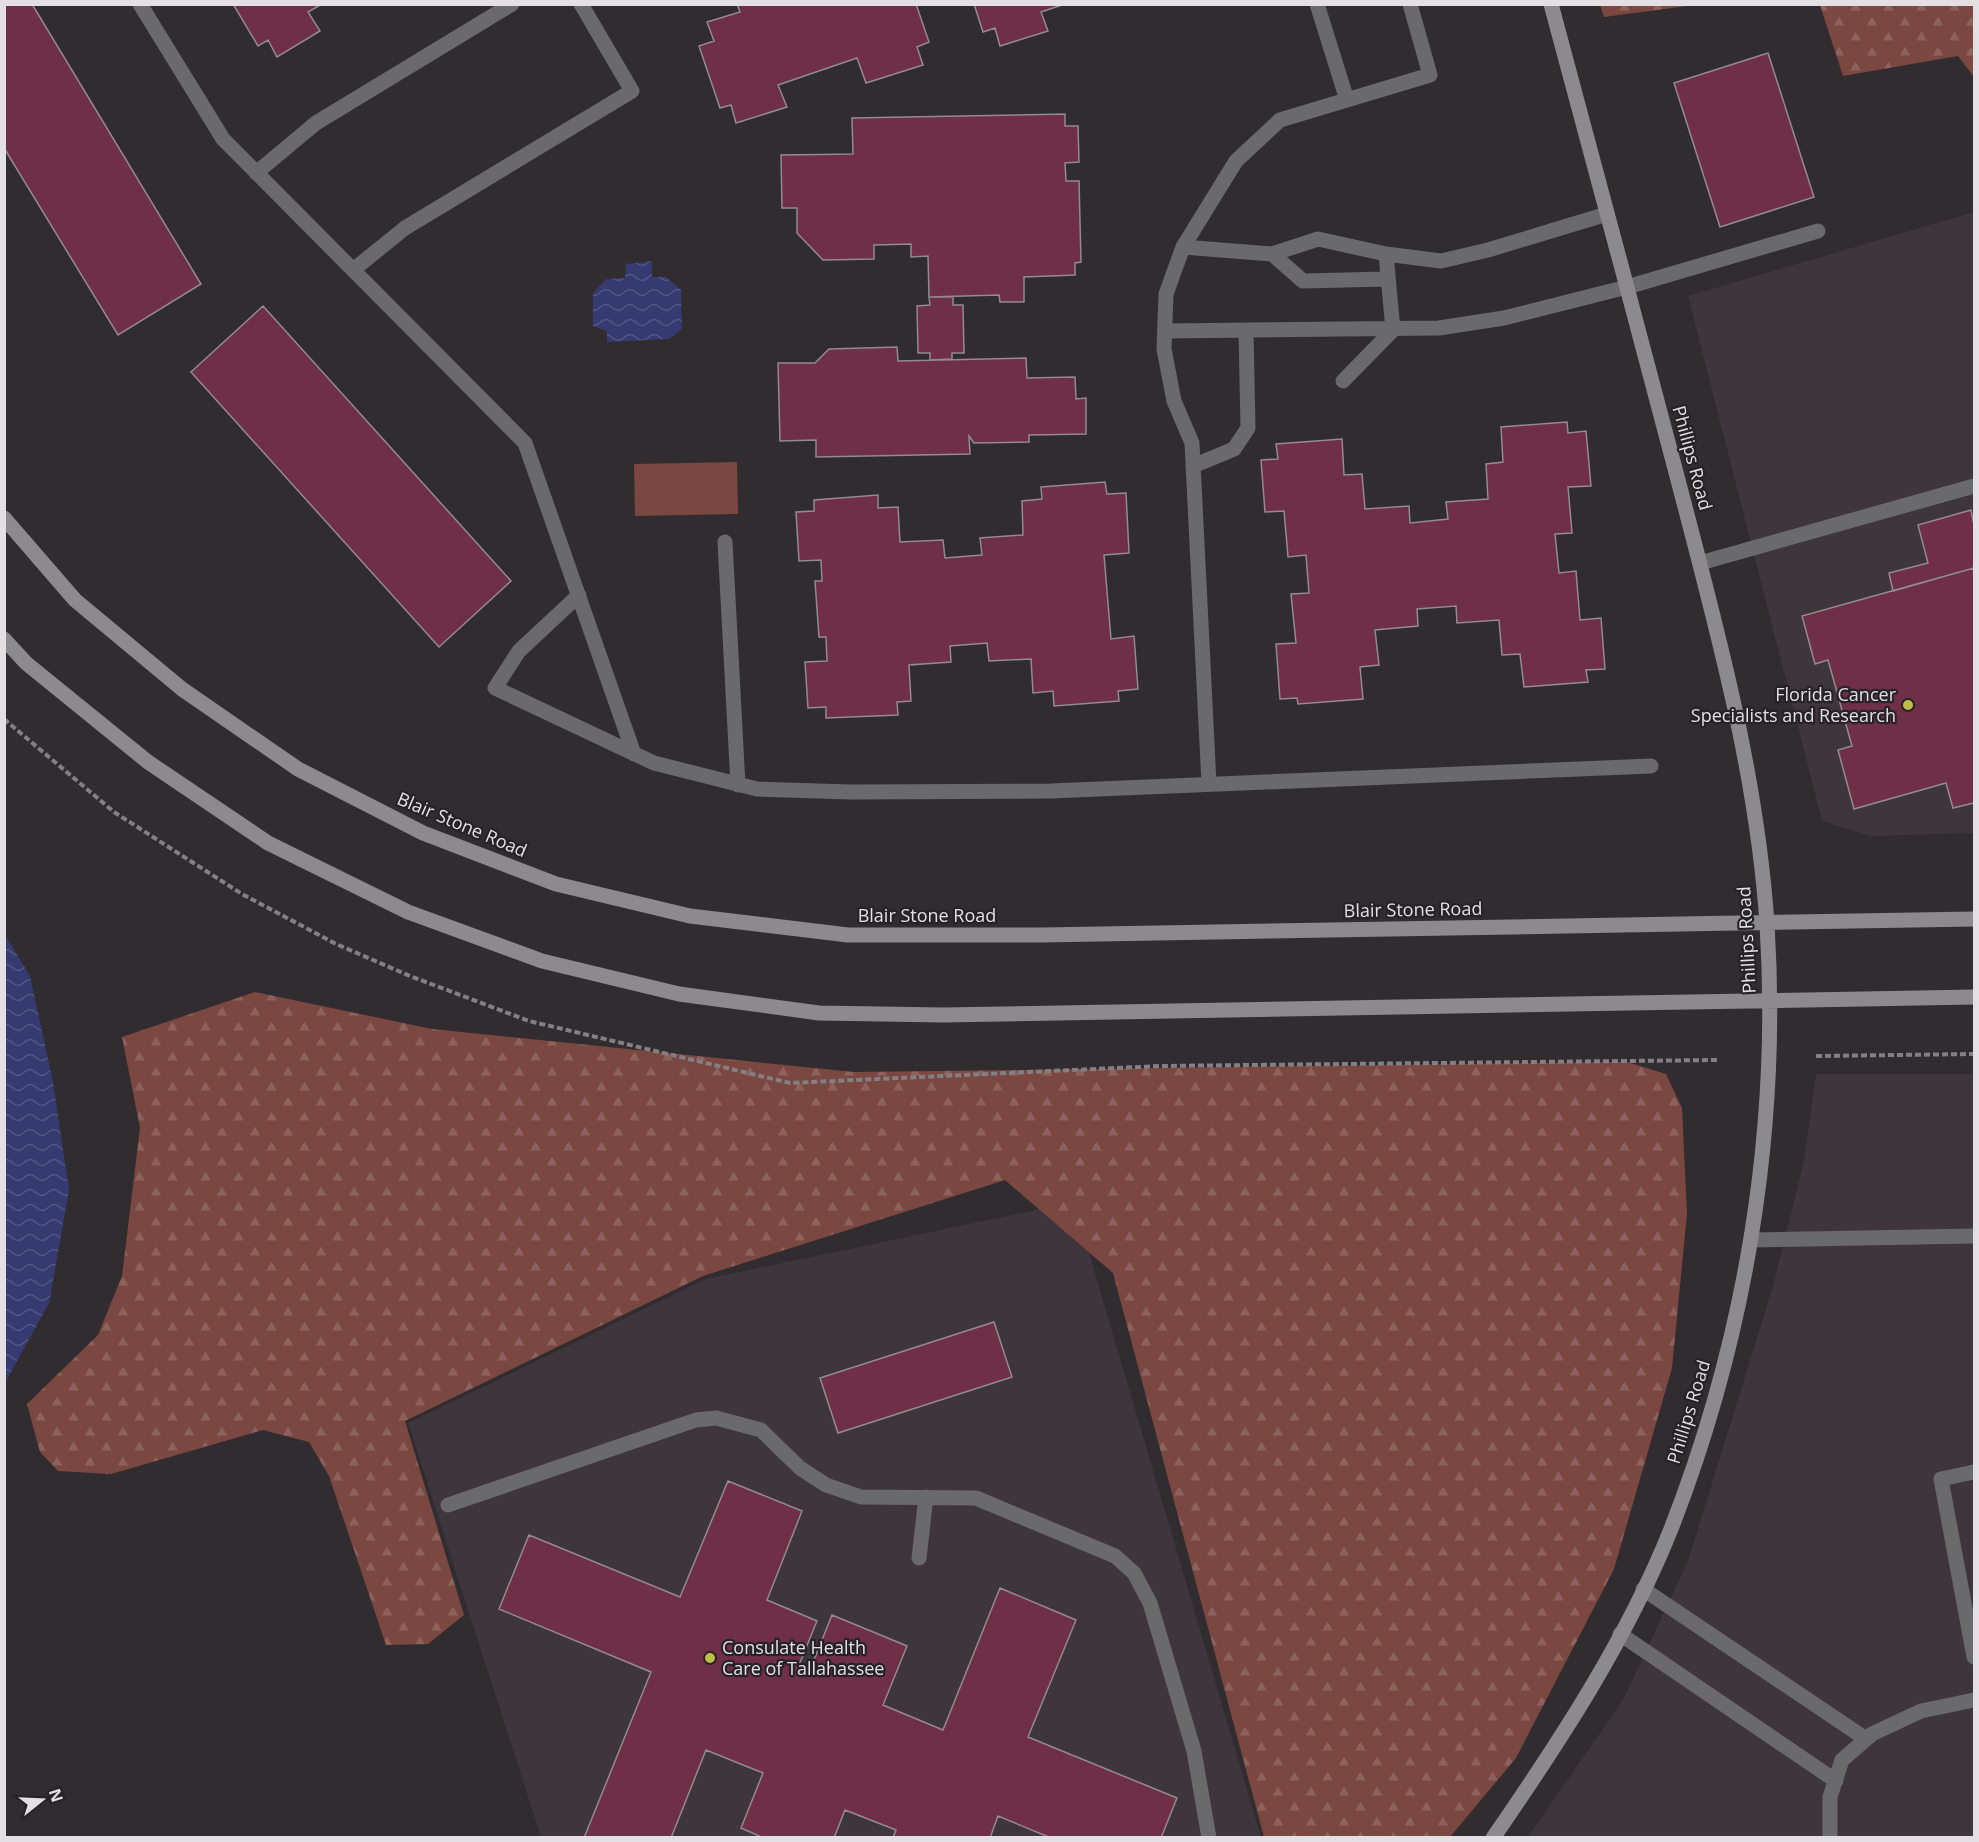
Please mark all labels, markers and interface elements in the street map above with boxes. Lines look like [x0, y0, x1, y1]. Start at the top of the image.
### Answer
street label: Phillips Road [1667, 403, 1718, 513]
place label: Florida Cancer Specialists and Research [1691, 682, 1897, 727]
marker: Florida Cancer Specialists and Research [1901, 698, 1915, 712]
street label: Blair Stone Road [394, 786, 531, 862]
street label: Phillips Road [1731, 886, 1761, 994]
street label: Blair Stone Road [1343, 896, 1483, 922]
street label: Blair Stone Road [858, 903, 996, 927]
street label: Phillips Road [1661, 1357, 1715, 1467]
place label: Consulate Health Care of Tallahassee [722, 1635, 884, 1680]
marker: Consulate Health Care of Tallahassee [703, 1651, 717, 1665]
north arrow [12, 1770, 72, 1830]
text: N [44, 1786, 69, 1805]

